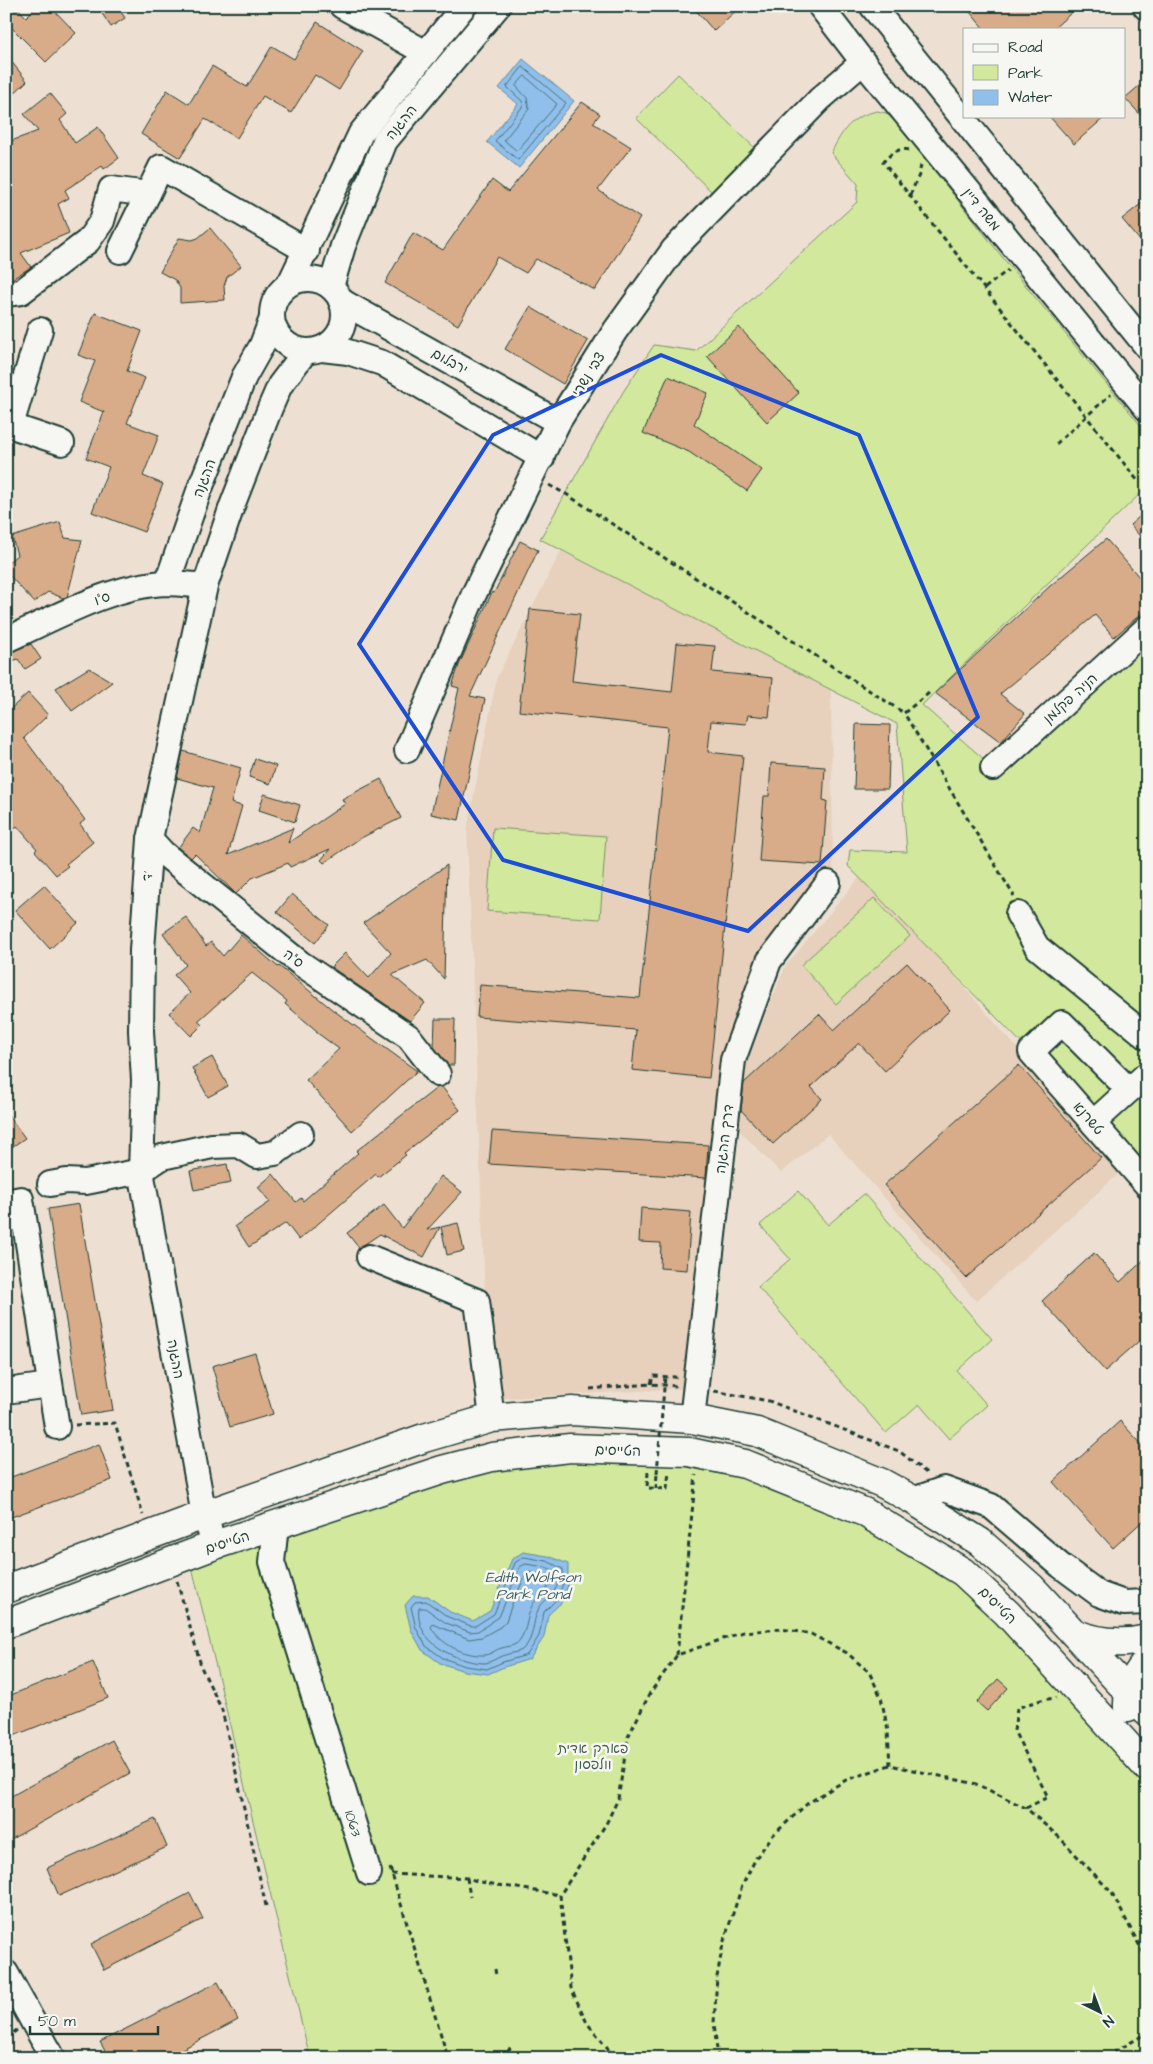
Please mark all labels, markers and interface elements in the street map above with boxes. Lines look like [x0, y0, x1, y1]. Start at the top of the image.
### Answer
legend [963, 28, 1126, 118]
text: Road [1008, 37, 1043, 58]
text: Park [1008, 63, 1043, 84]
text: Water [1008, 87, 1052, 108]
street label: ההגנה [381, 101, 422, 144]
street label: משה דיין [958, 184, 1005, 236]
street label: ירבלום [428, 344, 471, 380]
street label: צבי נשרי [567, 348, 610, 401]
street label: ההגנה [188, 456, 221, 501]
street label: ס"ו [92, 587, 113, 611]
street label: הניה פקלמן [1039, 669, 1102, 729]
street label: ד' [138, 870, 158, 882]
street label: ס"ה [279, 944, 308, 973]
street label: טשרנא [1068, 1098, 1108, 1140]
street label: דרך ההגנה [711, 1103, 739, 1175]
street label: ההגנה [162, 1338, 188, 1381]
street label: הטייסים [595, 1440, 641, 1462]
street label: הטייסים [202, 1526, 252, 1560]
water label: Edith Wolfson Park Pond [485, 1567, 582, 1605]
street label: הטייסים [974, 1582, 1021, 1629]
park label: פארק אדית וולפסון [557, 1739, 628, 1775]
street label: 1063 [339, 1808, 366, 1839]
north arrow [1076, 1986, 1126, 2036]
scale bar [30, 2004, 158, 2036]
text: 50 m [38, 2011, 76, 2032]
text: N [1098, 2011, 1118, 2031]

